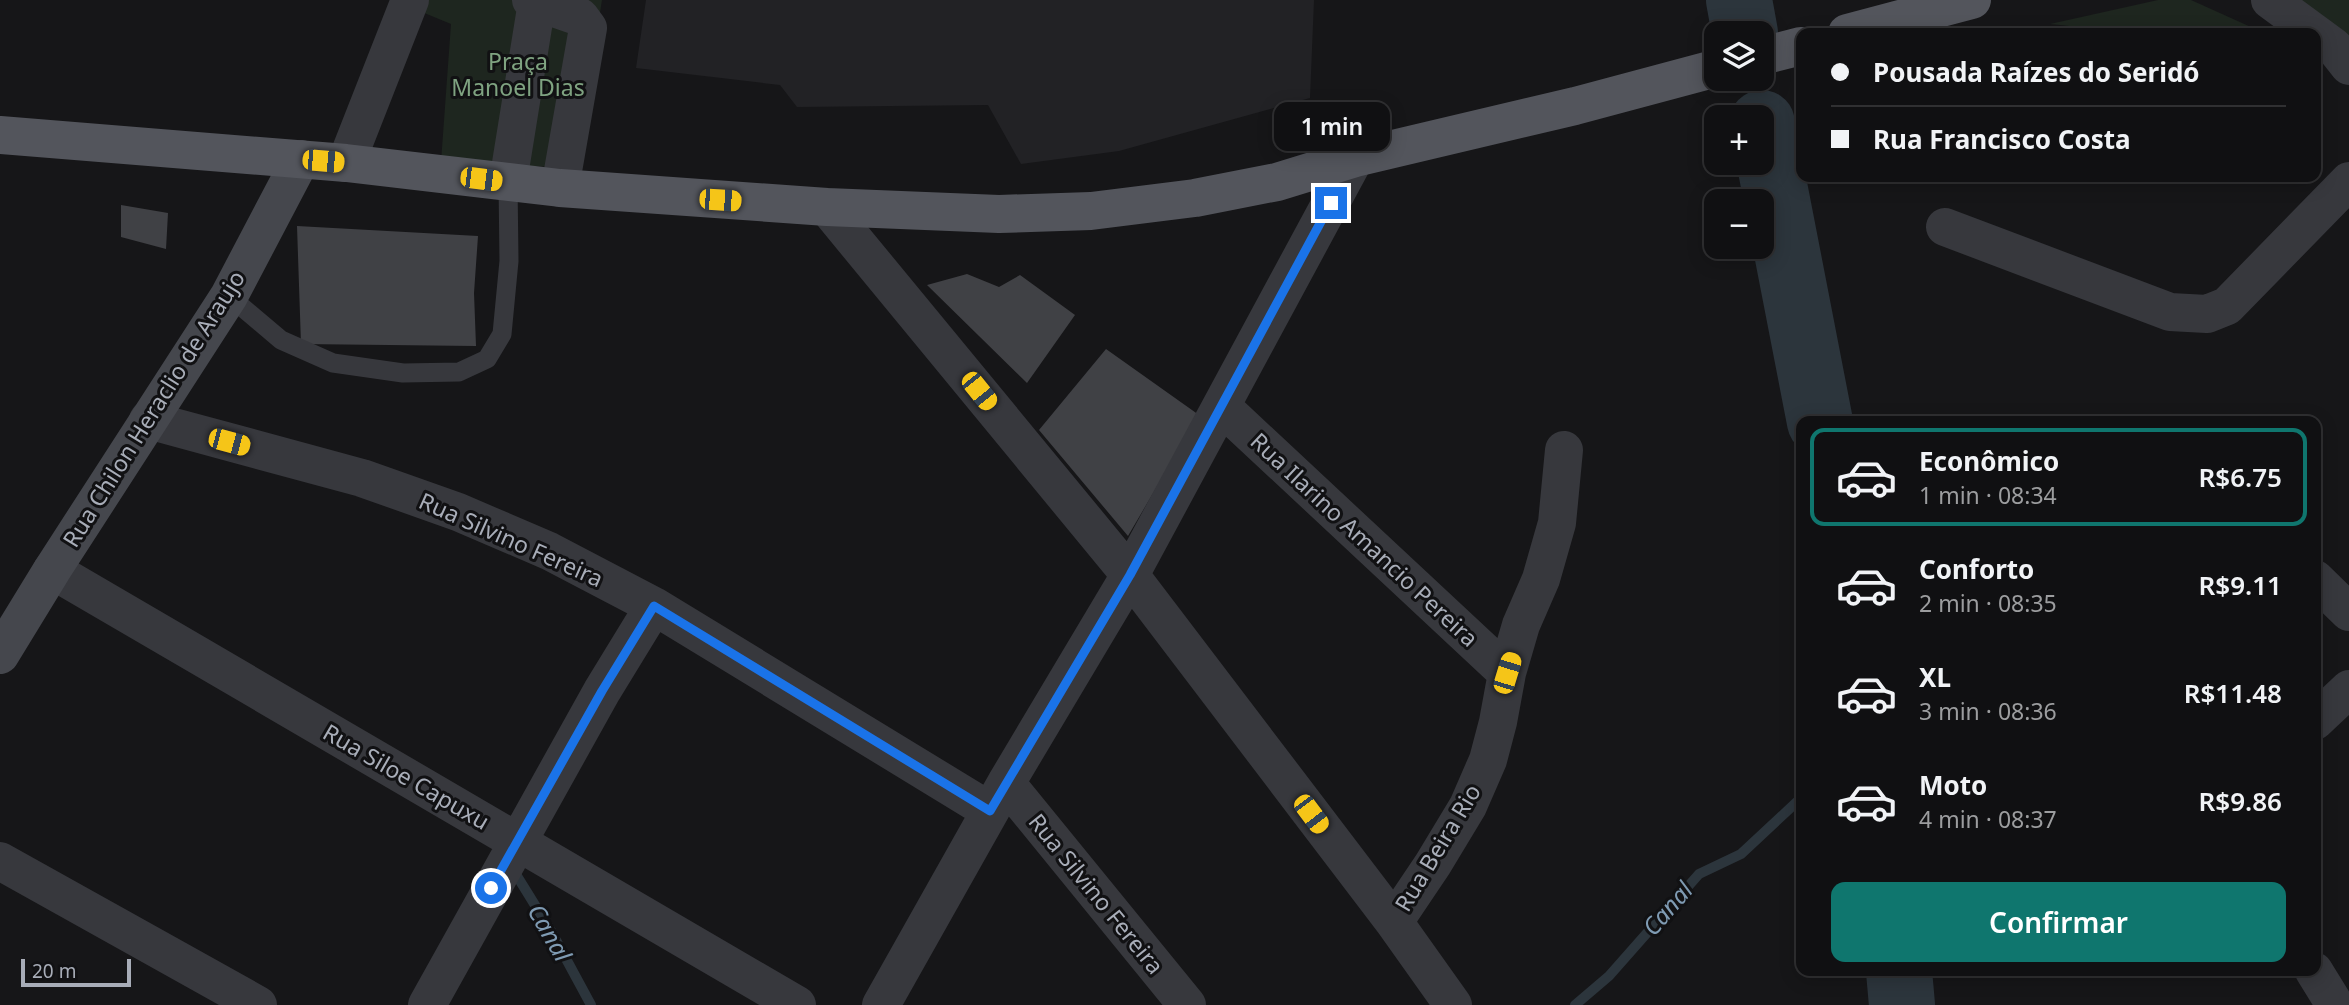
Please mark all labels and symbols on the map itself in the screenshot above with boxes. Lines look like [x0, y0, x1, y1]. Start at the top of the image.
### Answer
park label: Praça Manoel Dias [451, 45, 585, 103]
callout: 1 min [1273, 102, 1389, 150]
car [302, 149, 345, 173]
car [459, 166, 504, 192]
route end [1315, 187, 1347, 219]
car [699, 188, 742, 212]
street label: Rua Chilon Heraclio de Araujo [55, 264, 252, 553]
car [958, 368, 1001, 414]
street label: Rua Ilarino Amancio Pereira [1244, 425, 1485, 653]
car [206, 426, 253, 458]
street label: Rua Silvino Fereira [414, 484, 609, 594]
car [1491, 650, 1524, 696]
street label: Rua Siloe Capuxu [318, 716, 495, 837]
street label: Rua Beira Rio [1387, 778, 1488, 917]
car [1290, 791, 1333, 837]
street label: Rua Silvino Fereira [1022, 806, 1172, 981]
route start [475, 872, 507, 904]
water label: Canal [1634, 873, 1700, 942]
water label: Canal [521, 897, 580, 968]
scale bar [21, 956, 131, 988]

